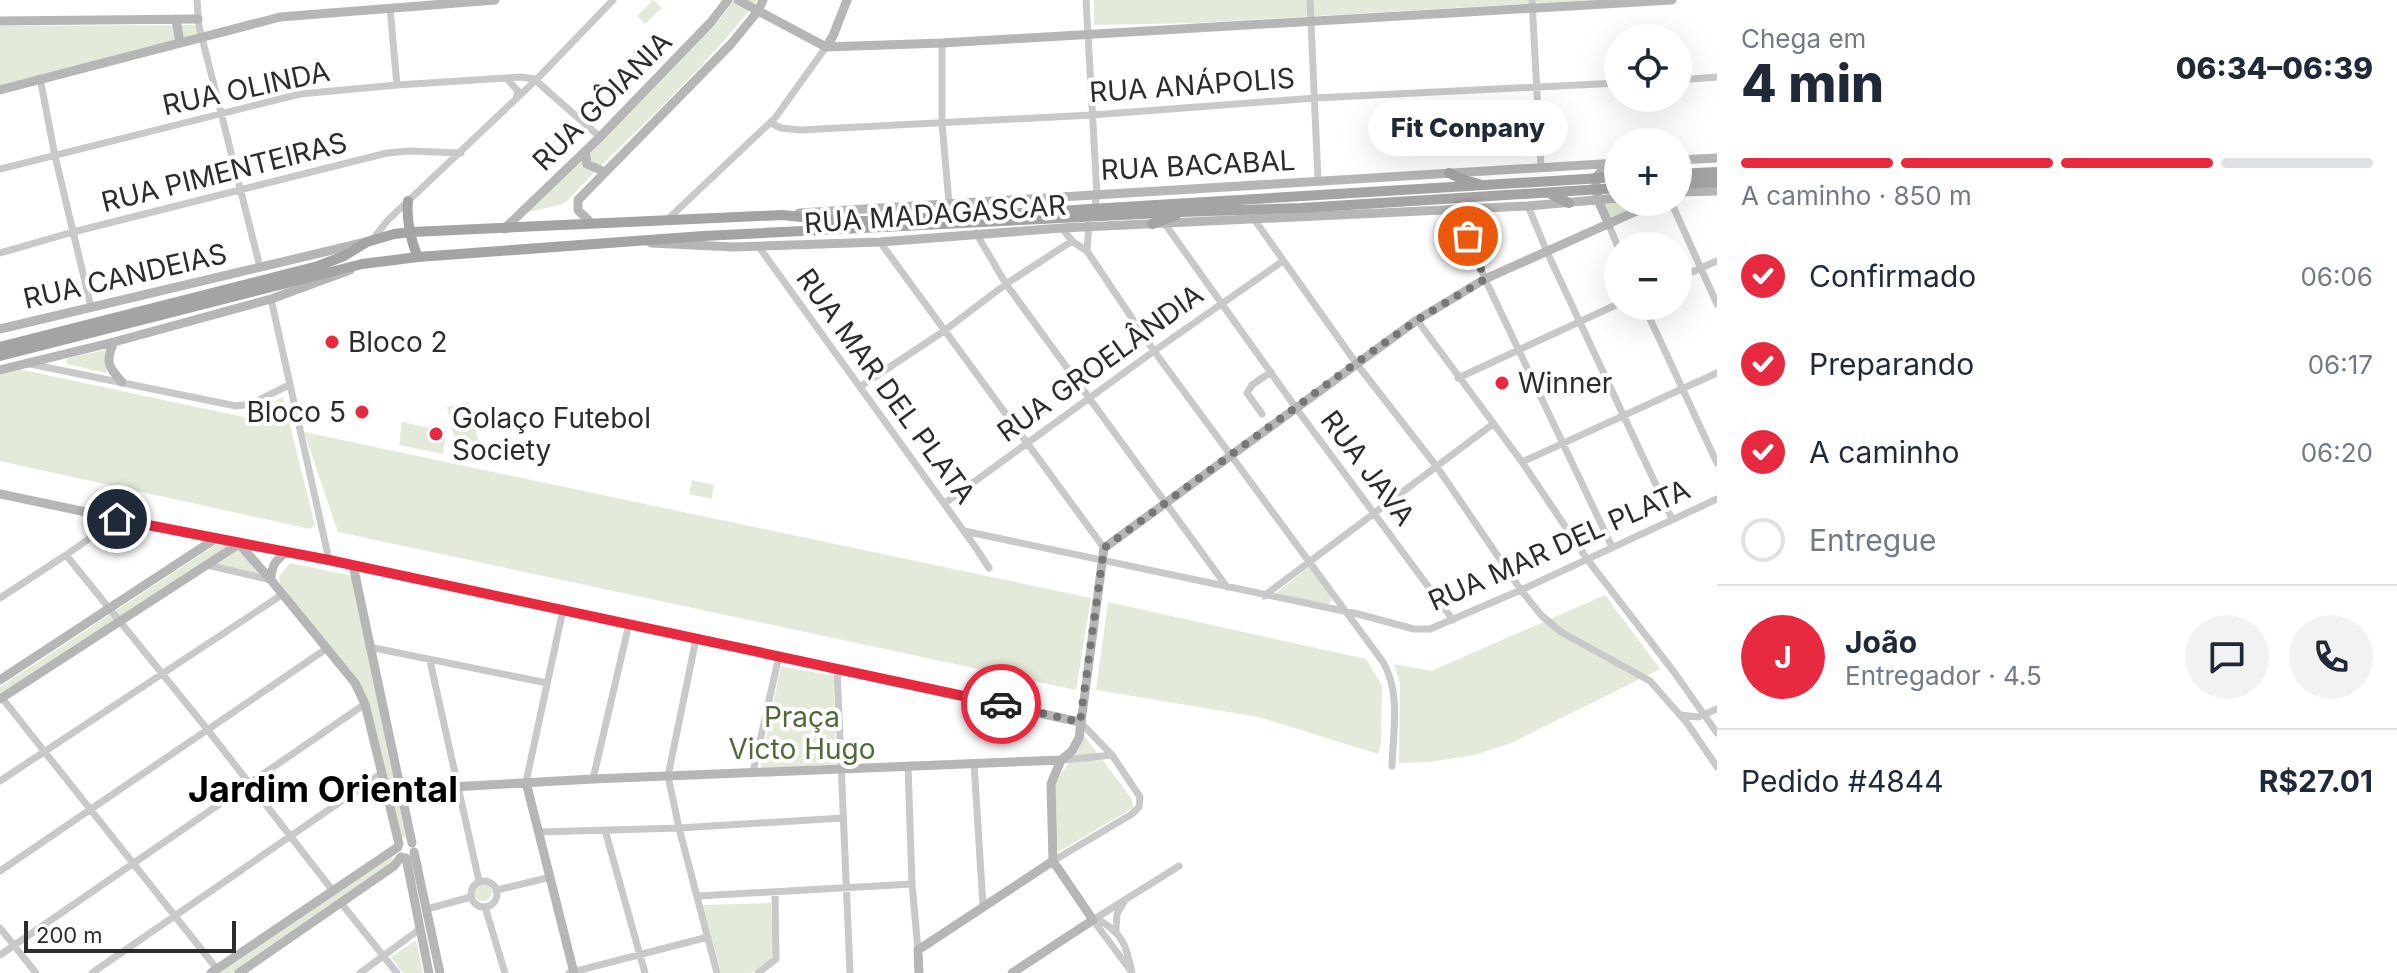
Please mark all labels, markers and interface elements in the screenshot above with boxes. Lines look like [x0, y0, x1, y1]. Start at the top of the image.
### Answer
text: Chega em [1741, 23, 1866, 54]
street label: RUA GÔIANIA [525, 24, 679, 178]
map controls [1604, 24, 1692, 320]
button: locate [1604, 24, 1692, 112]
text: 06:34–06:39 [2176, 50, 2373, 86]
text: 4 min [1741, 52, 1884, 115]
street label: RUA OLINDA [159, 54, 333, 122]
street label: RUA ANÁPOLIS [1088, 60, 1296, 109]
callout: Fit Conpany [1368, 100, 1568, 156]
text: Fit Conpany [1391, 112, 1545, 143]
street label: RUA PIMENTEIRAS [98, 125, 350, 219]
button: + [1604, 128, 1692, 216]
street label: RUA BACABAL [1100, 143, 1296, 187]
text: A caminho · 850 m [1741, 180, 1972, 211]
street label: RUA MADAGASCAR [803, 188, 1067, 240]
pin [1434, 202, 1502, 270]
icon: bag [1446, 214, 1490, 258]
button: − [1604, 232, 1692, 320]
street label: RUA CANDEIAS [20, 236, 230, 316]
icon: check [1741, 254, 1785, 298]
text: Confirmado [1809, 258, 1976, 294]
text: 06:06 [2300, 261, 2373, 292]
street label: RUA MAR DEL PLATA [789, 262, 983, 510]
street label: RUA GROELÂNDIA [991, 277, 1209, 449]
place label: Bloco 2 [348, 325, 448, 359]
marker: Bloco 2 [323, 333, 341, 351]
icon: check [1741, 342, 1785, 386]
text: Preparando [1809, 346, 1974, 382]
text: 06:17 [2308, 349, 2373, 380]
place label: Winner [1518, 366, 1612, 400]
marker: Winner [1493, 374, 1511, 392]
place label: Bloco 5 [246, 395, 346, 429]
place label: Golaço Futebol Society [452, 401, 651, 467]
marker: Bloco 5 [353, 403, 371, 421]
street label: RUA JAVA [1314, 404, 1422, 532]
marker: Golaço Futebol Society [427, 425, 445, 443]
icon: check [1741, 430, 1785, 474]
text: A caminho [1809, 434, 1959, 470]
text: 06:20 [2301, 437, 2373, 468]
street label: RUA MAR DEL PLATA [1423, 472, 1695, 618]
pin [83, 485, 151, 553]
icon: home [95, 497, 139, 541]
text: Entregue [1809, 522, 1937, 558]
button: chat [2185, 615, 2269, 699]
button: phone [2289, 615, 2373, 699]
text: João [1845, 624, 1917, 660]
text: J [1774, 639, 1792, 675]
text: Entregador · 4.5 [1845, 660, 2042, 691]
courier [961, 664, 1041, 744]
icon: car [979, 682, 1023, 726]
park label: Praça Victo Hugo [729, 700, 875, 766]
text: Pedido #4844 [1741, 763, 1944, 799]
text: R$27.01 [2259, 763, 2373, 799]
district label: Jardim Oriental [188, 767, 458, 811]
scale bar [24, 917, 236, 953]
text: 200 m [36, 922, 103, 948]

